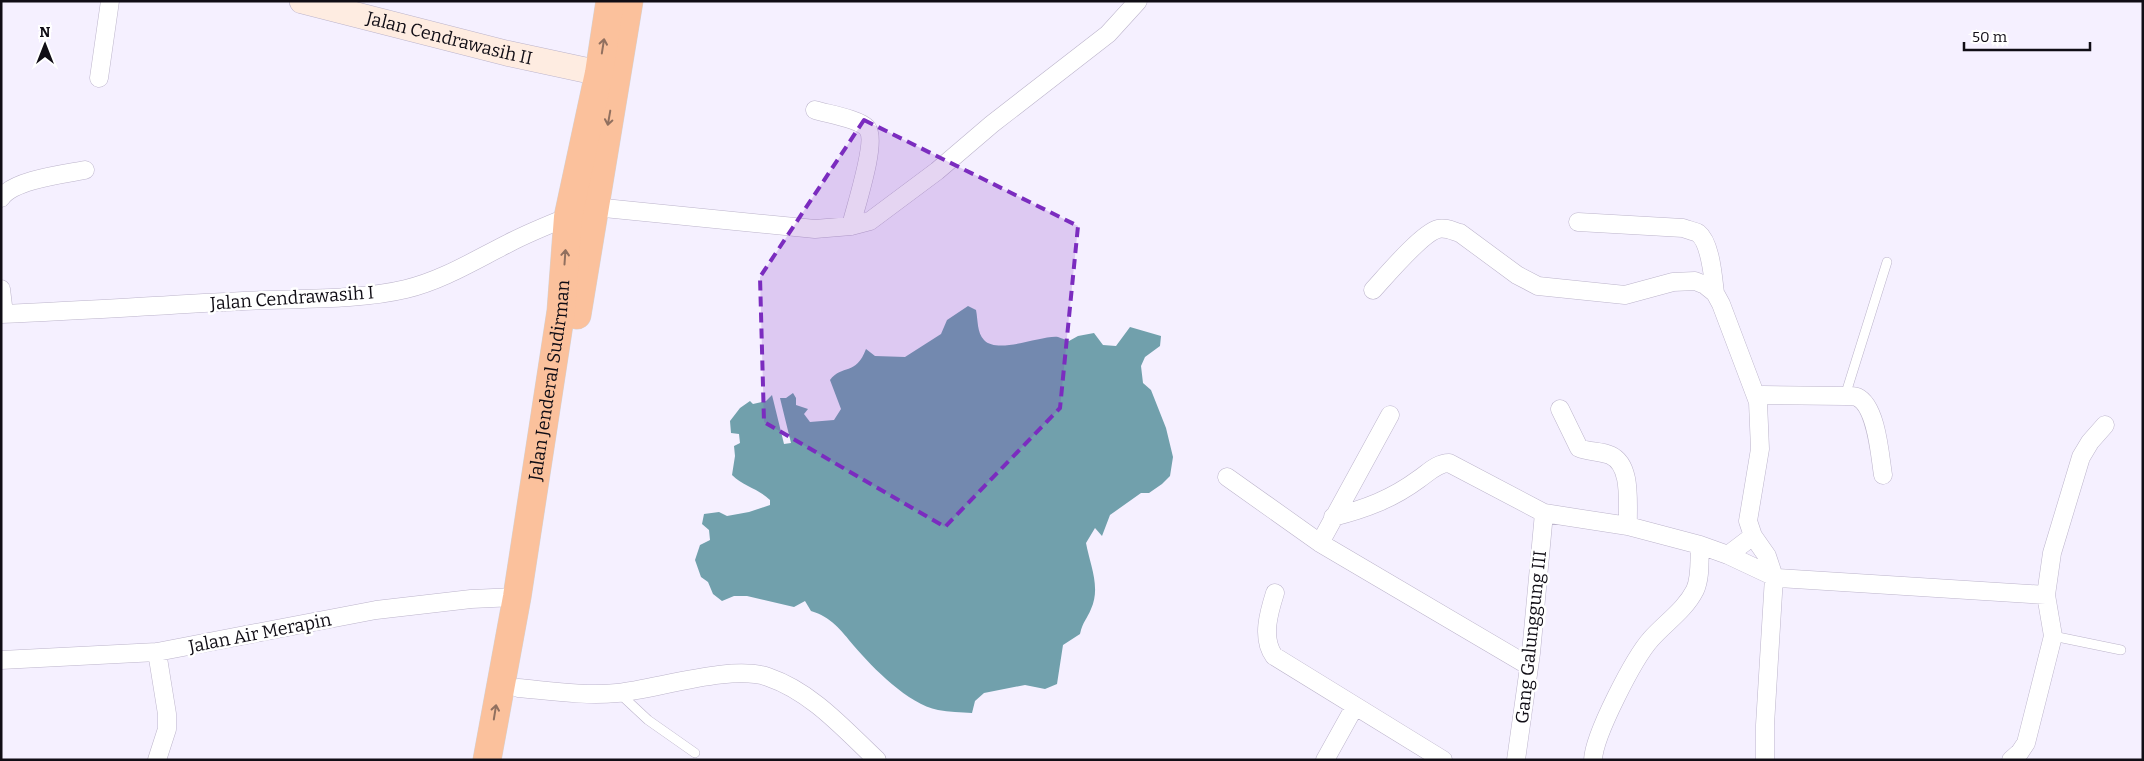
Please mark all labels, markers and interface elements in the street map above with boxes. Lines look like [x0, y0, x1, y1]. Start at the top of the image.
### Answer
street label: Jalan Cendrawasih II [363, 7, 534, 69]
north arrow [20, 20, 70, 70]
scale bar [1964, 20, 2090, 52]
text: N [40, 24, 51, 41]
text: 50 m [1972, 28, 2008, 46]
one-way arrow [598, 38, 608, 54]
one-way arrow [604, 110, 614, 126]
one-way arrow [560, 250, 570, 266]
street label: Jalan Jenderal Sudirman [524, 278, 574, 483]
street label: Jalan Cendrawasih I [208, 281, 375, 315]
street label: Gang Galunggung III [1511, 549, 1551, 725]
street label: Jalan Air Merapin [186, 608, 334, 658]
one-way arrow [491, 704, 501, 720]

